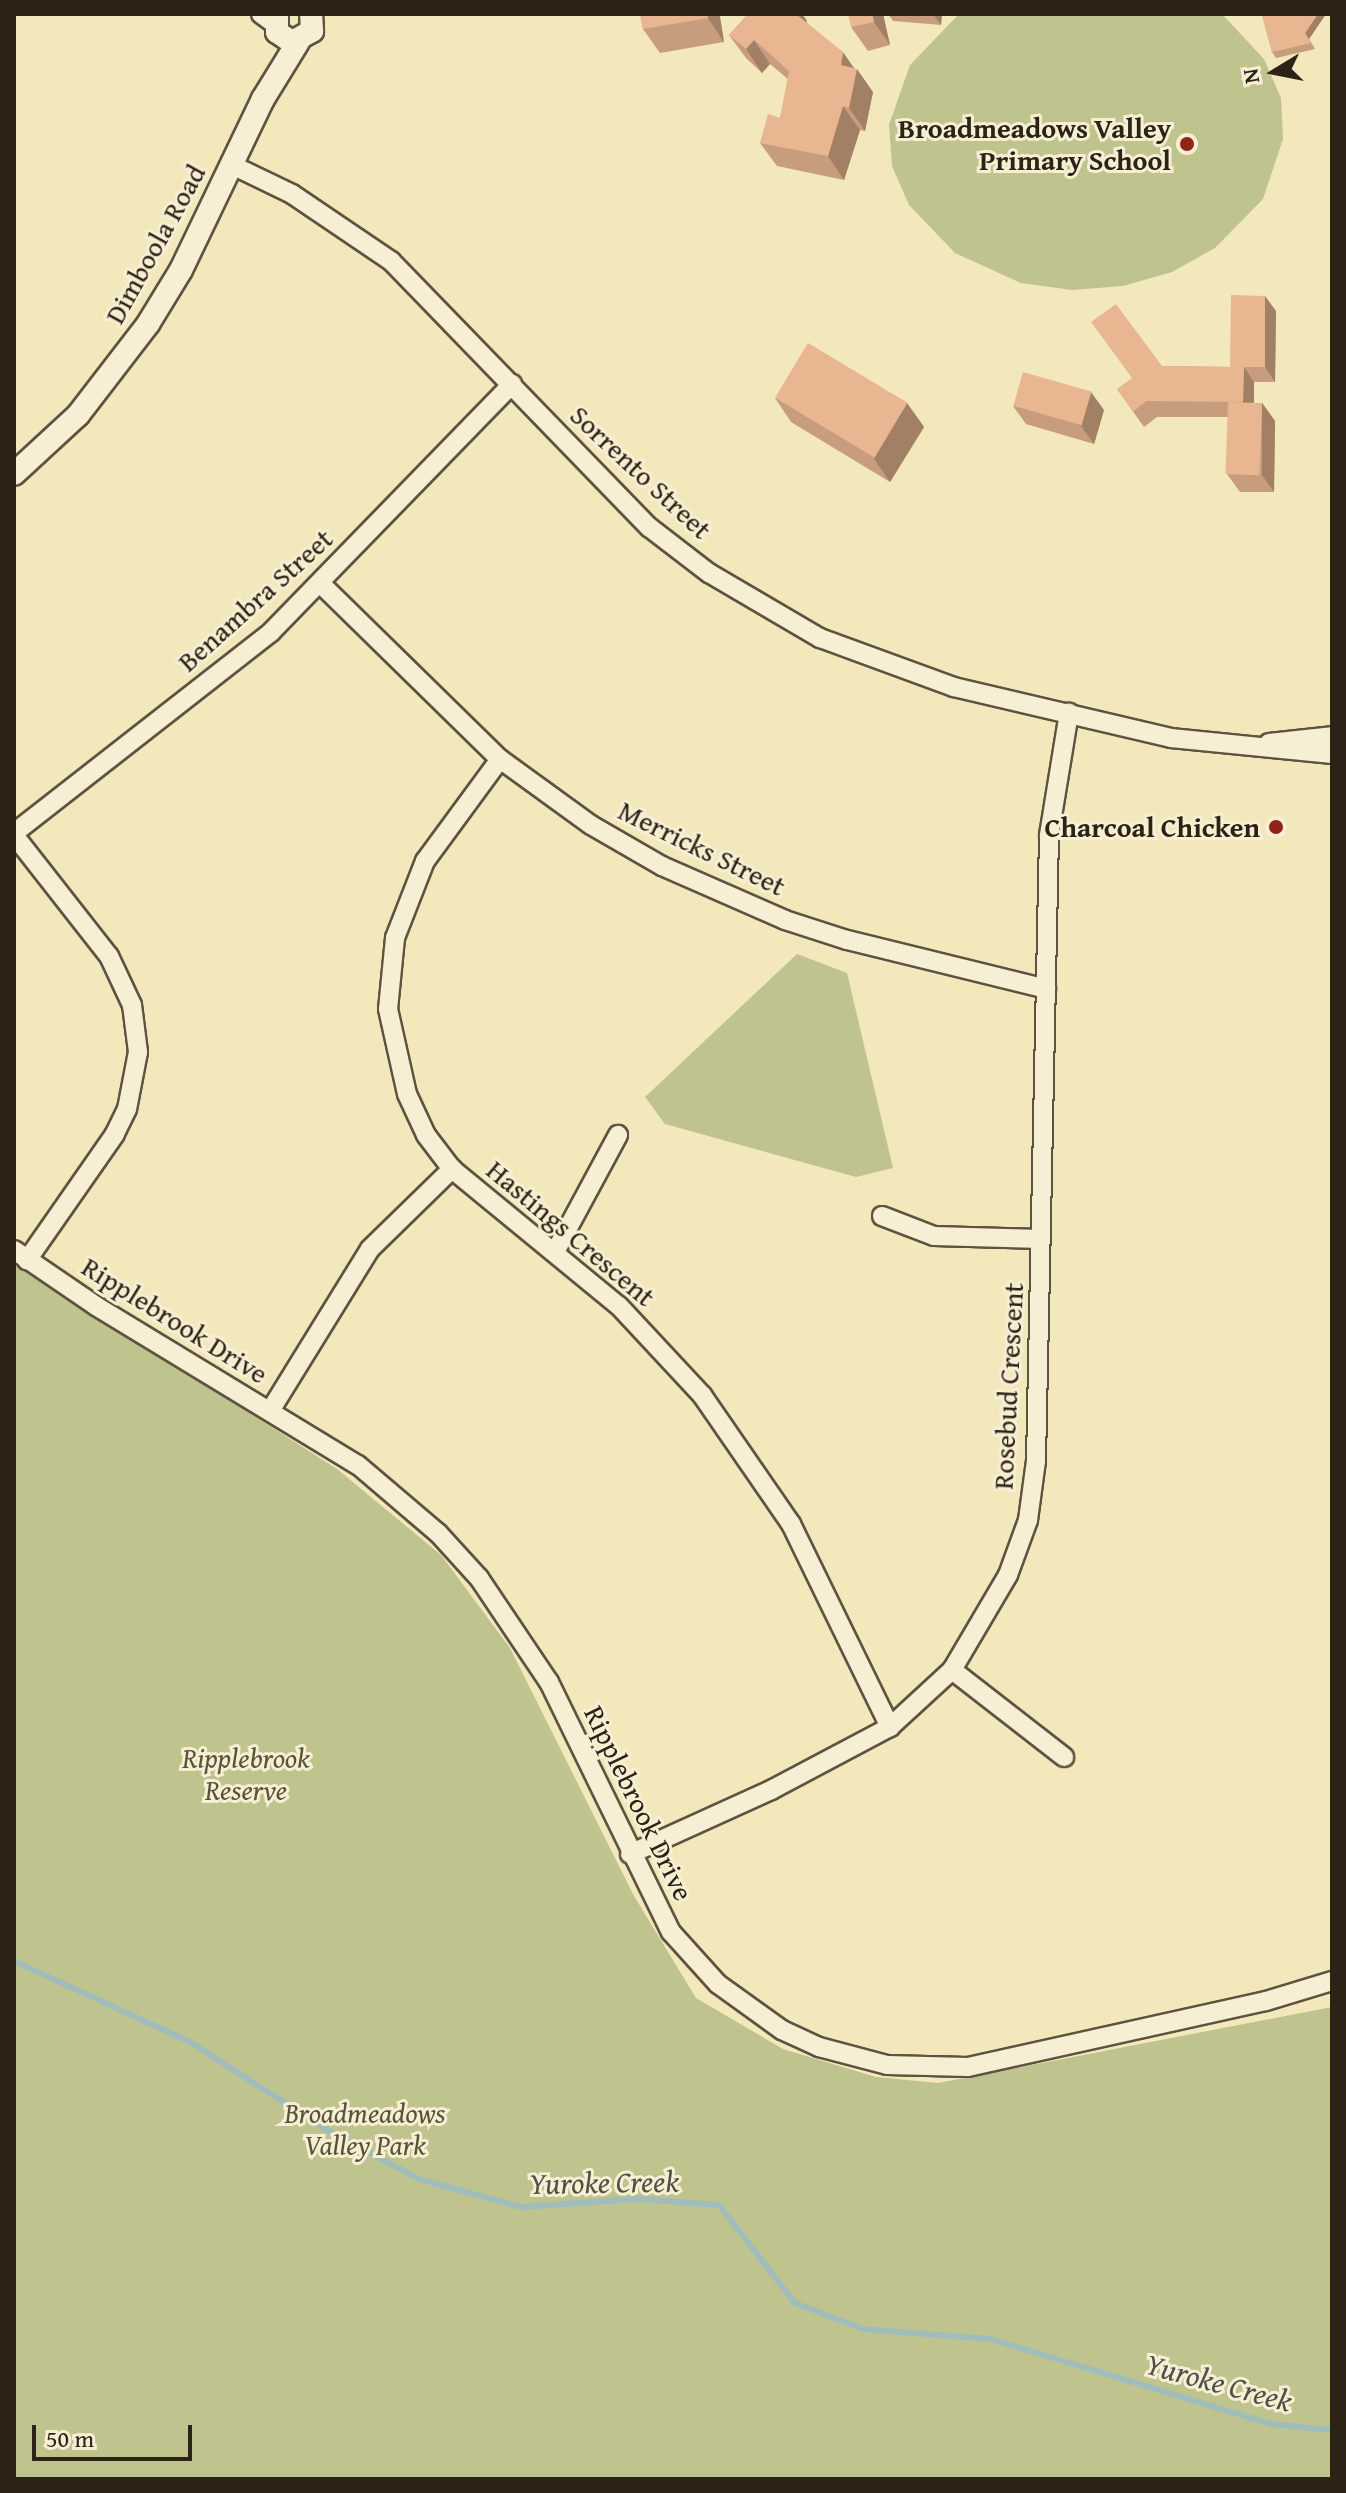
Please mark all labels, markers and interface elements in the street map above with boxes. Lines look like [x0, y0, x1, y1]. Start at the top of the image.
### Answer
north arrow [1234, 32, 1314, 112]
text: N [1233, 66, 1267, 86]
place label: Broadmeadows Valley Primary School [898, 111, 1171, 177]
marker: Broadmeadows Valley Primary School [1178, 135, 1196, 153]
street label: Dimboola Road [97, 159, 213, 329]
street label: Sorrento Street [563, 398, 719, 546]
street label: Benambra Street [171, 522, 339, 678]
street label: Merricks Street [613, 793, 791, 903]
place label: Charcoal Chicken [1045, 810, 1260, 844]
marker: Charcoal Chicken [1267, 818, 1285, 836]
street label: Hastings Crescent [480, 1153, 662, 1313]
street label: Ripplebrook Drive [76, 1249, 274, 1391]
street label: Rosebud Crescent [986, 1282, 1030, 1490]
street label: Ripplebrook Drive [577, 1700, 701, 1906]
park label: Ripplebrook Reserve [182, 1741, 310, 1807]
park label: Broadmeadows Valley Park [285, 2096, 445, 2162]
water label: Yuroke Creek [529, 2163, 679, 2201]
water label: Yuroke Creek [1142, 2345, 1296, 2419]
scale bar [36, 2409, 196, 2459]
text: 50 m [46, 2421, 94, 2456]

